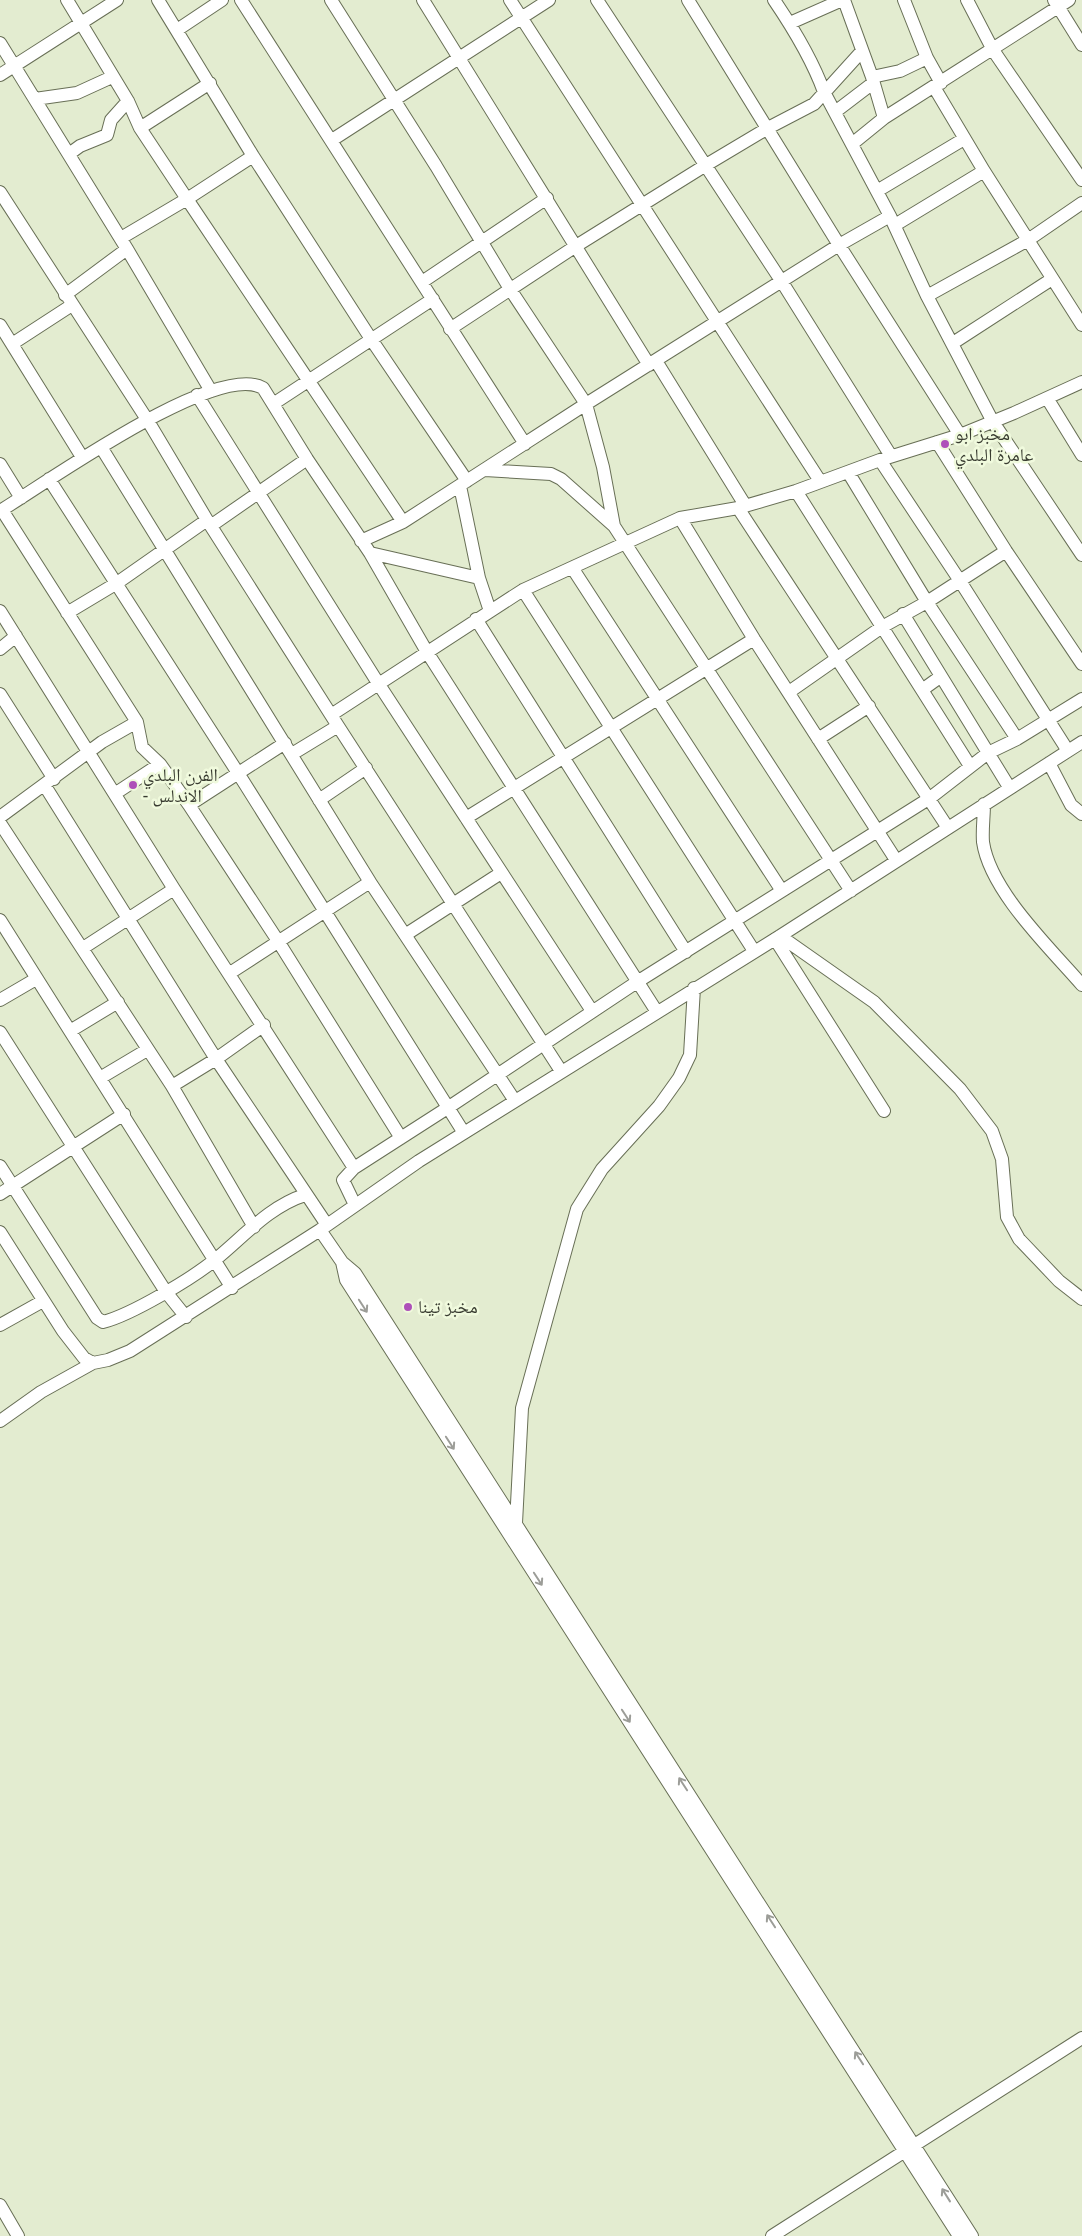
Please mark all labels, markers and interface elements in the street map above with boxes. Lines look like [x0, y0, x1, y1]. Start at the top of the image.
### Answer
place label: مخبز ابو عامرة البلدي [955, 423, 1033, 470]
marker: مخبز ابو عامرة البلدي [939, 438, 951, 450]
place label: الفرن البلدي - الاندلس [143, 764, 218, 807]
marker: الفرن البلدي - الاندلس [127, 779, 139, 791]
place label: مخبز تينا [418, 1296, 478, 1318]
one-way arrow [358, 1298, 368, 1312]
marker: مخبز تينا [402, 1301, 414, 1313]
one-way arrow [445, 1435, 455, 1449]
one-way arrow [533, 1572, 543, 1586]
one-way arrow [620, 1709, 631, 1723]
one-way arrow [678, 1778, 688, 1792]
one-way arrow [766, 1914, 776, 1928]
one-way arrow [854, 2051, 864, 2065]
one-way arrow [941, 2188, 951, 2202]

